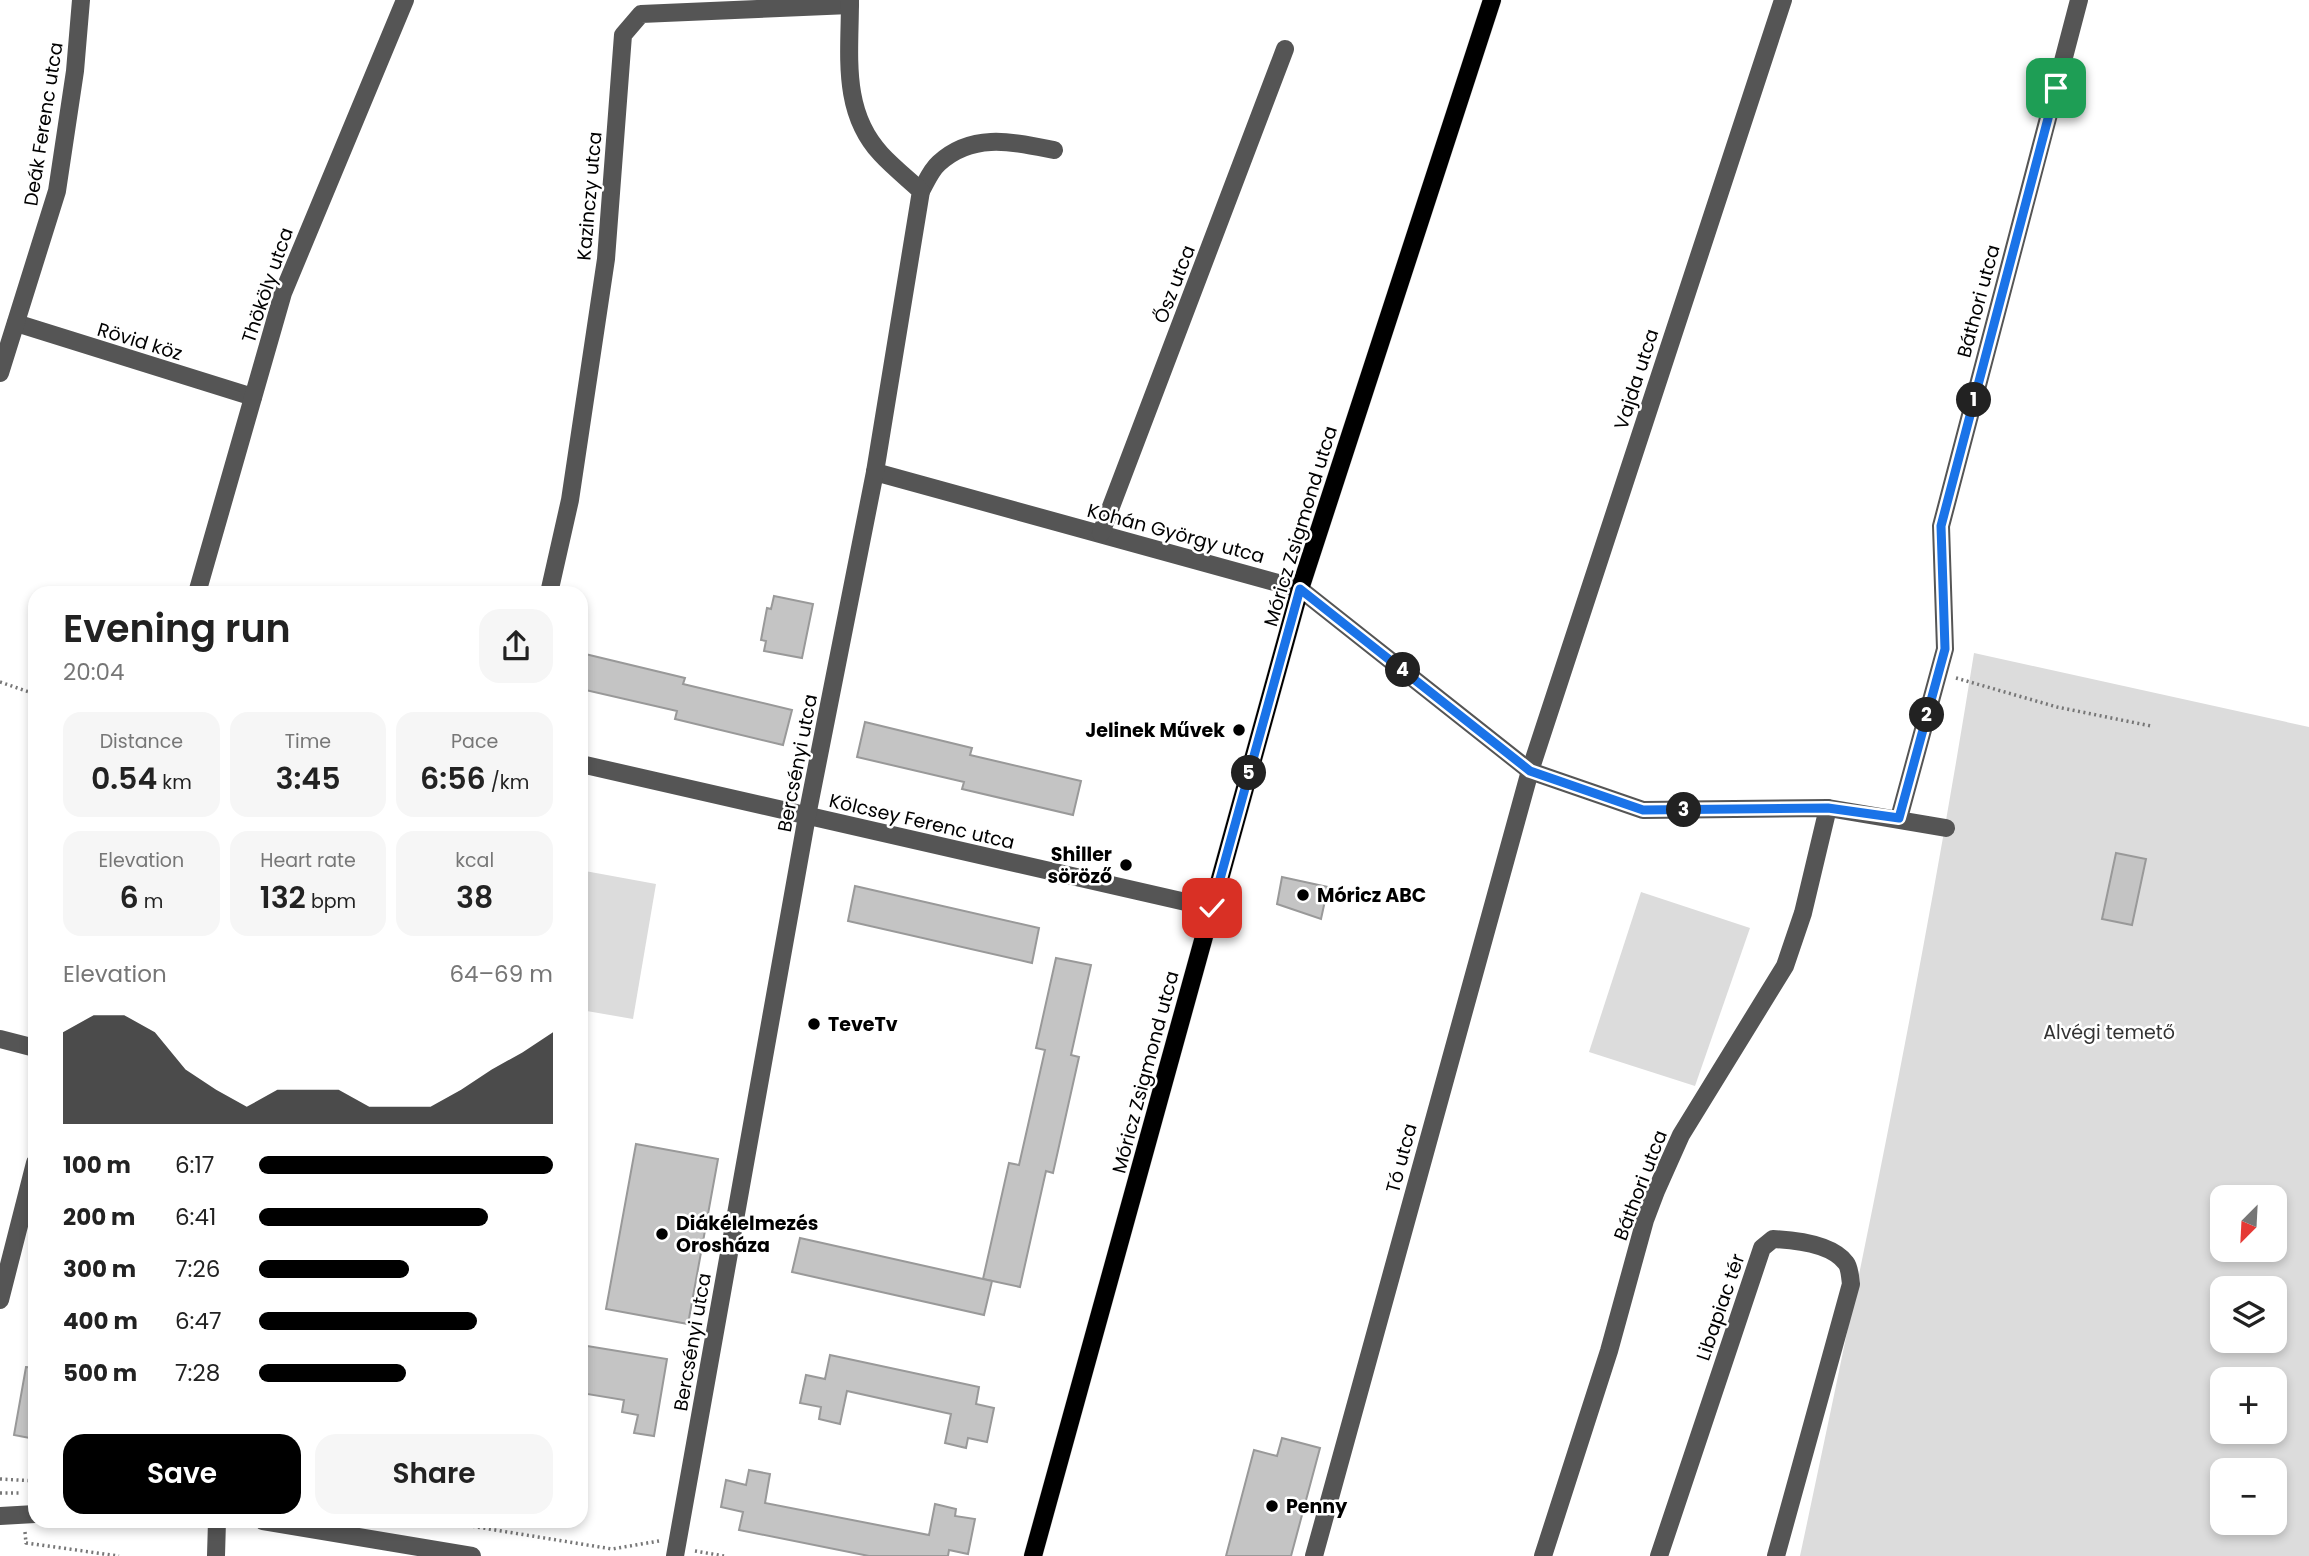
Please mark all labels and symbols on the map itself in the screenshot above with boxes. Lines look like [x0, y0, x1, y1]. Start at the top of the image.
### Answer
street label: Deák Ferenc utca [17, 40, 70, 208]
pin [2026, 58, 2086, 118]
street label: Kazinczy utca [570, 131, 609, 262]
street label: Thököly utca [235, 224, 300, 347]
street label: Ősz utca [1147, 241, 1202, 327]
street label: Báthori utca [1950, 242, 2007, 361]
street label: Rövid köz [94, 316, 186, 367]
street label: Vajda utca [1607, 325, 1665, 433]
pin: 1 [1956, 382, 1992, 418]
street label: Móricz Zsigmond utca [1257, 422, 1344, 630]
street label: Kohán György utca [1084, 497, 1268, 570]
pin: 4 [1386, 652, 1420, 688]
street label: Bercsényi utca [771, 692, 824, 834]
pin: 2 [1910, 698, 1944, 732]
place label: Jelinek Művek [1085, 717, 1225, 744]
marker: Jelinek Művek [1231, 722, 1247, 738]
pin: 5 [1232, 756, 1266, 790]
street label: Kölcsey Ferenc utca [826, 787, 1017, 856]
pin: 3 [1666, 792, 1702, 828]
place label: Shiller söröző [1048, 841, 1112, 890]
marker: Shiller söröző [1118, 857, 1134, 873]
pin [1182, 878, 1242, 938]
place label: Móricz ABC [1317, 882, 1426, 909]
marker: Móricz ABC [1295, 887, 1311, 903]
street label: Móricz Zsigmond utca [1105, 968, 1186, 1176]
place label: TeveTv [828, 1011, 898, 1038]
marker: TeveTv [806, 1016, 822, 1032]
park label: Alvégi temető [2043, 1019, 2175, 1046]
street label: Tó utca [1379, 1120, 1424, 1196]
street label: Báthori utca [1607, 1126, 1674, 1244]
north arrow [2210, 1185, 2287, 1262]
place label: Diákélelmezés Orosháza [676, 1210, 818, 1259]
marker: Diákélelmezés Orosháza [654, 1226, 670, 1242]
street label: Libapiac tér [1690, 1250, 1751, 1364]
street label: Bercsényi utca [667, 1271, 718, 1413]
place label: Penny [1286, 1493, 1348, 1520]
marker: Penny [1264, 1498, 1280, 1514]

